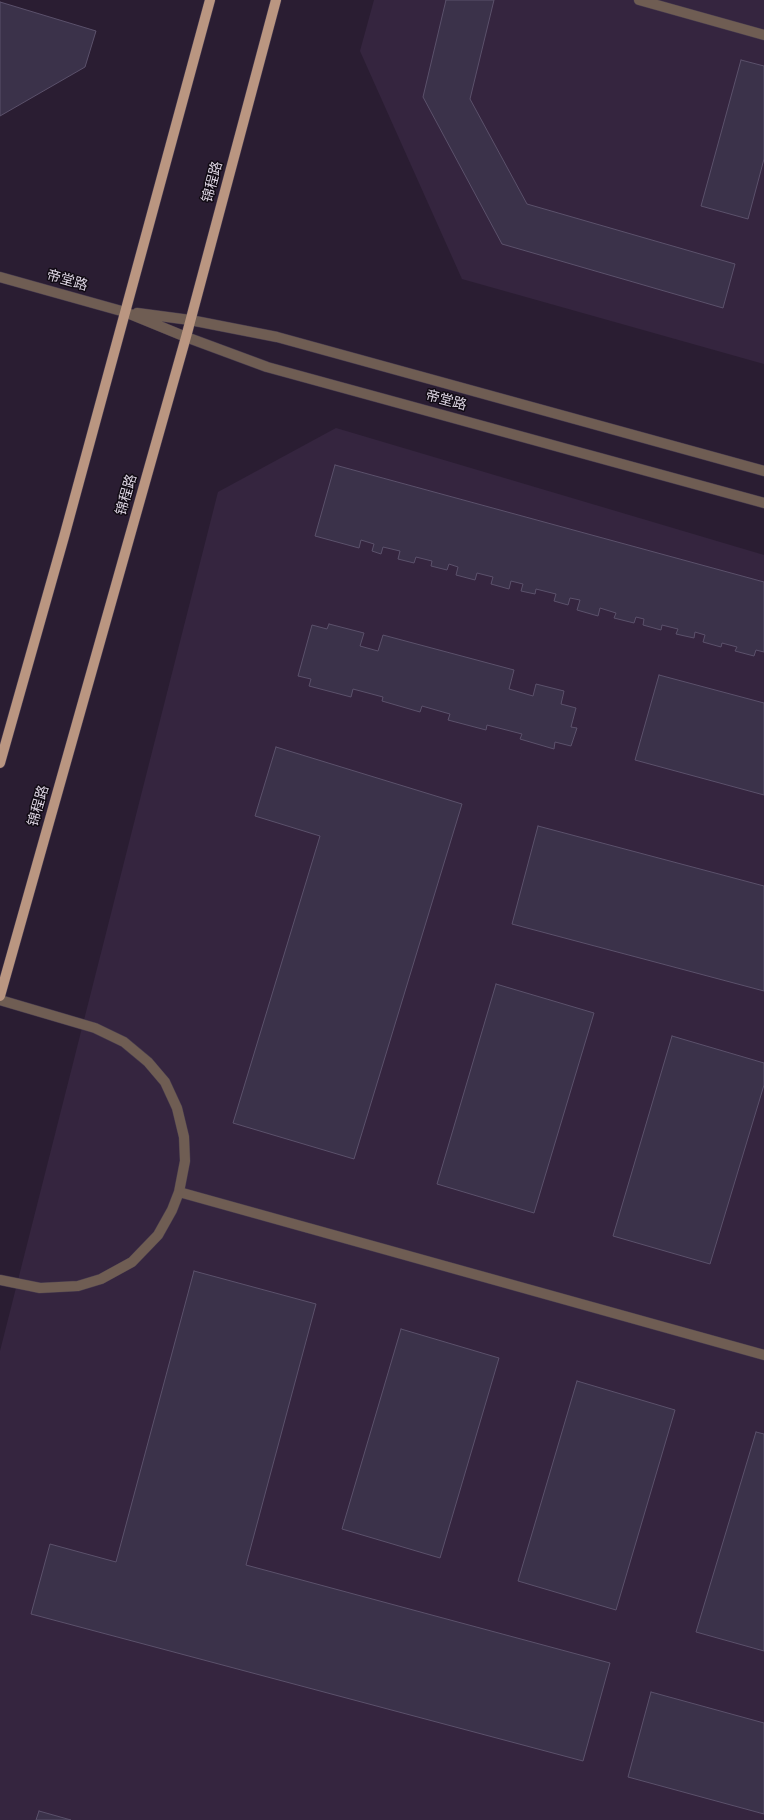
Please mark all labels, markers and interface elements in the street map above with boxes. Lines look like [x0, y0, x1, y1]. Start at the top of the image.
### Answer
street label: 锦程路 [199, 160, 227, 204]
street label: 帝堂路 [44, 267, 90, 295]
street label: 帝堂路 [424, 387, 468, 415]
street label: 锦程路 [113, 472, 141, 518]
street label: 锦程路 [25, 783, 53, 829]

